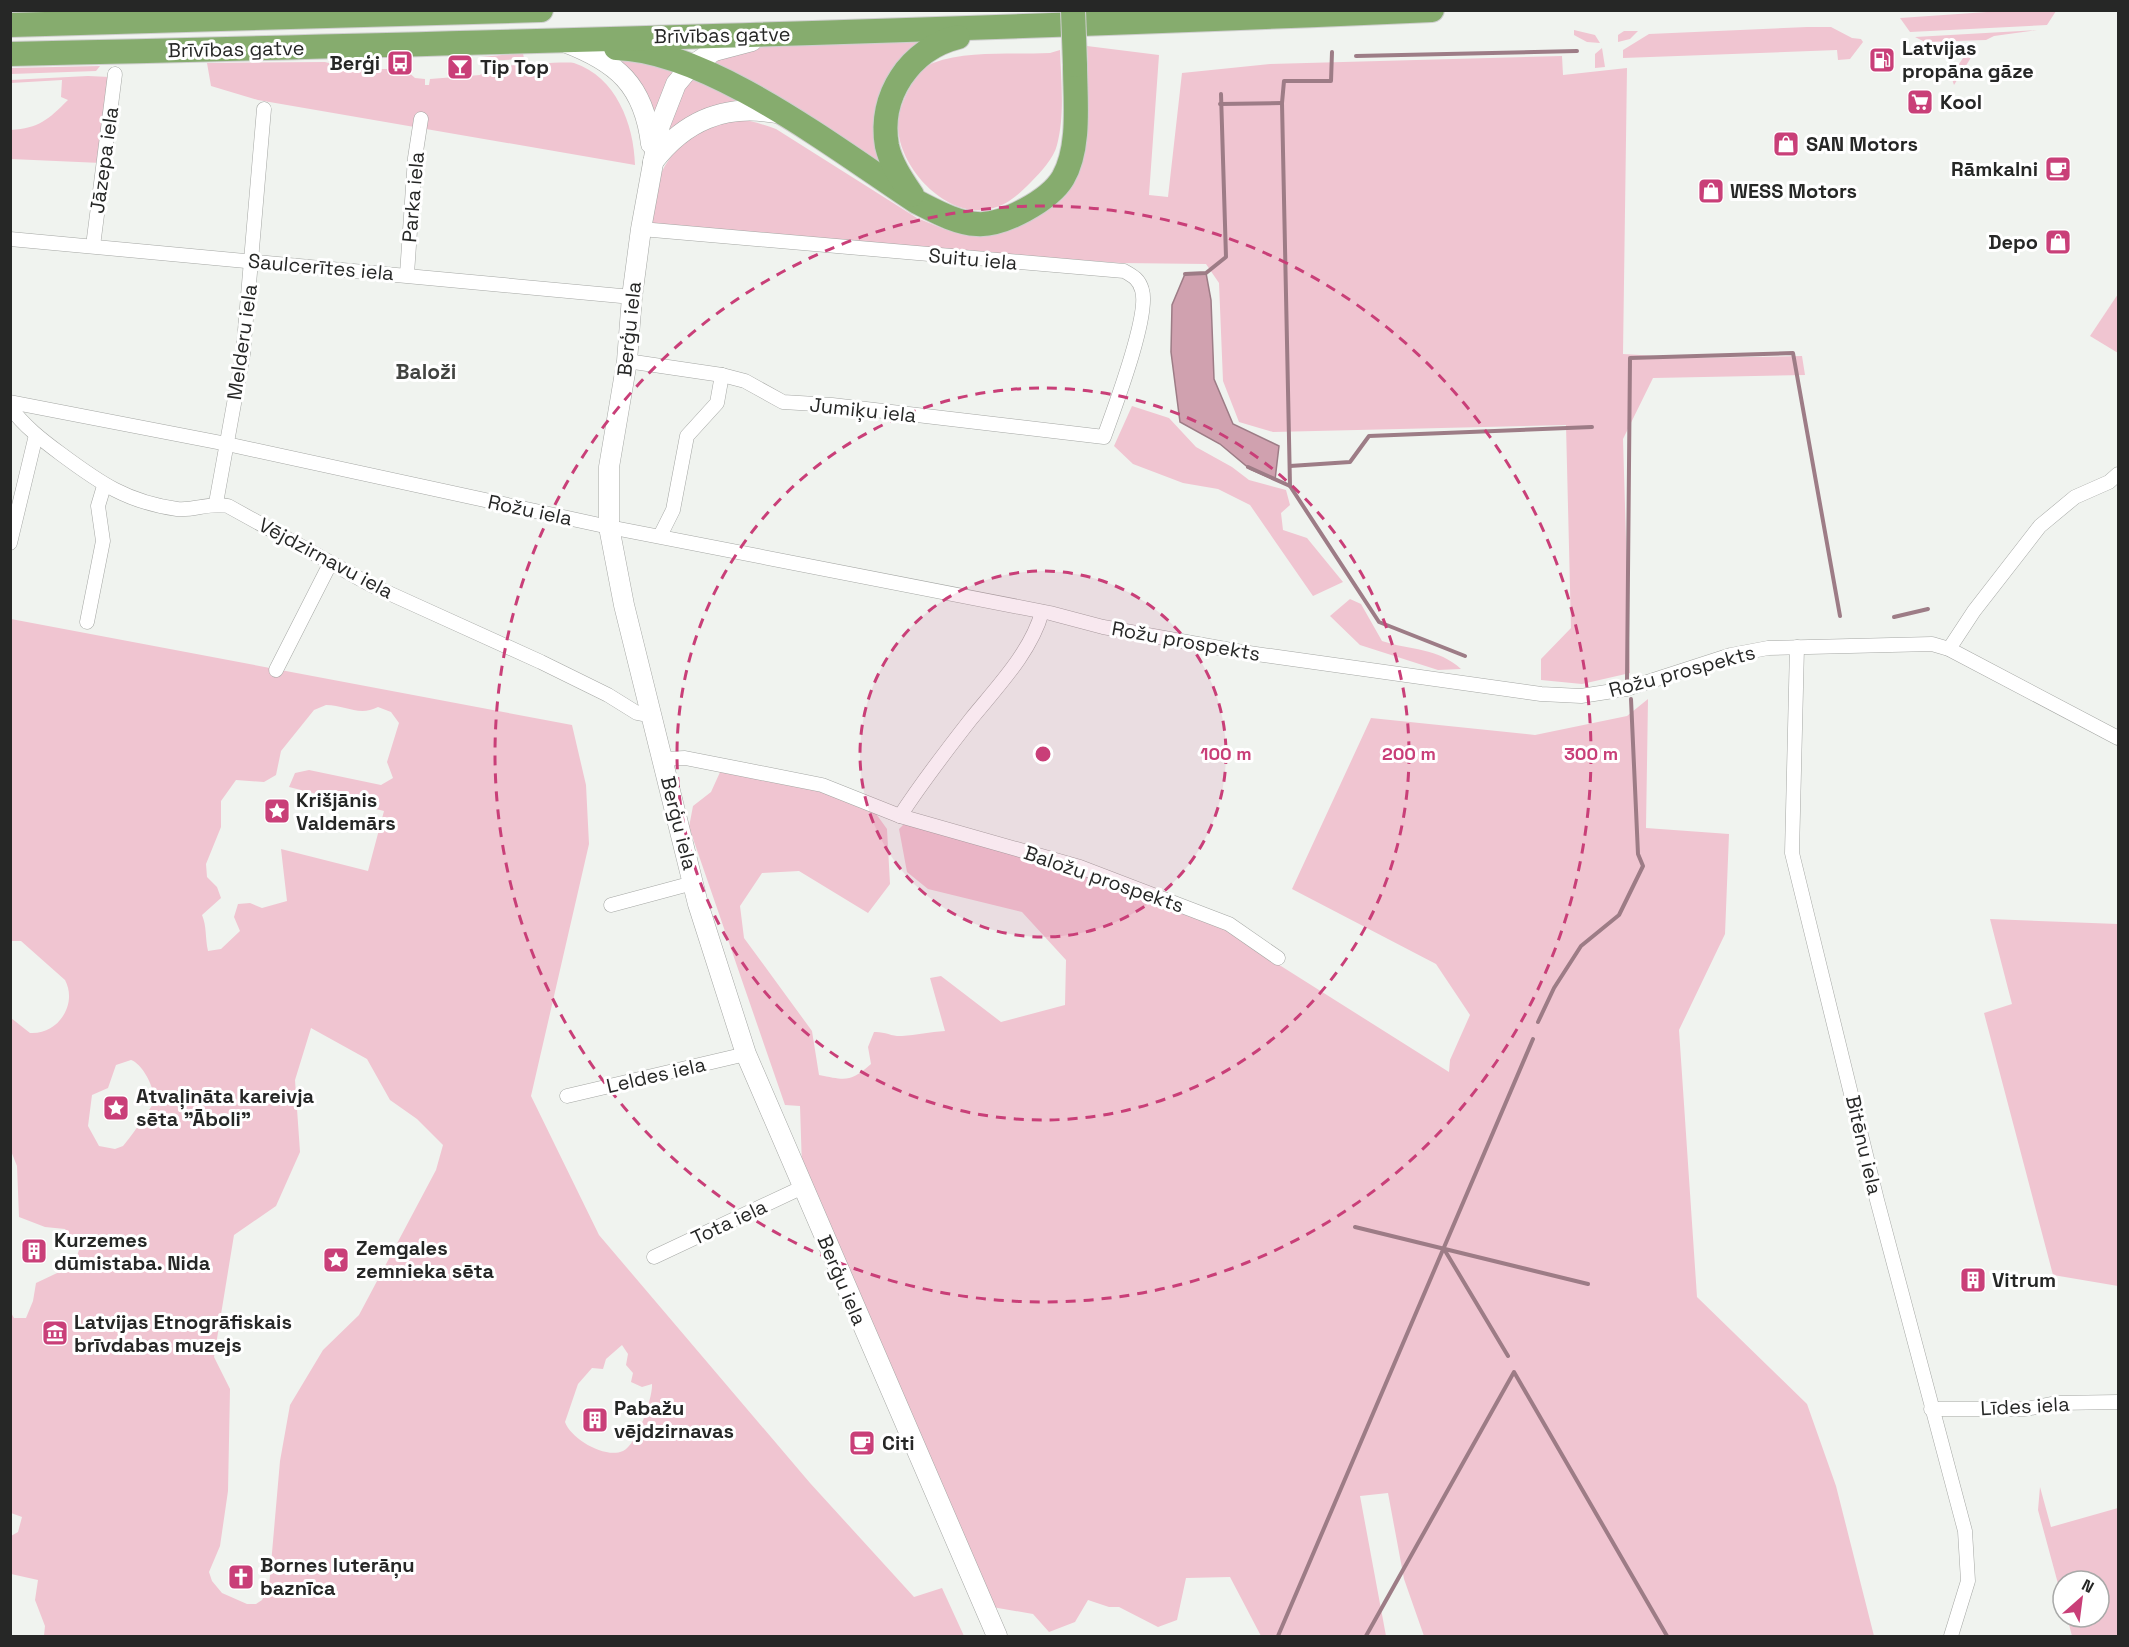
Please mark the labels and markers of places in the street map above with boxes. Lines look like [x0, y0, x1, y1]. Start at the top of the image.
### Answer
place label: Latvijas propāna gāze [1902, 35, 2034, 84]
fuel station icon: Latvijas propāna gāze [1867, 45, 1897, 75]
bus stop icon: Berģi [385, 48, 415, 78]
place label: Berģi [330, 50, 380, 76]
bar icon: Tip Top [445, 52, 475, 82]
place label: Tip Top [480, 54, 549, 80]
supermarket icon: Kool [1905, 87, 1935, 117]
place label: Kool [1940, 89, 1982, 115]
shop icon: SAN Motors [1771, 129, 1801, 159]
place label: SAN Motors [1806, 131, 1918, 157]
cafe icon: Rāmkalni [2043, 154, 2073, 184]
place label: Rāmkalni [1951, 156, 2038, 182]
shop icon: WESS Motors [1696, 176, 1726, 206]
place label: WESS Motors [1730, 178, 1857, 204]
shop icon: Depo [2043, 227, 2073, 257]
place label: Depo [1988, 229, 2038, 255]
centre of rings [1033, 744, 1053, 764]
place label: Krišjānis Valdemārs [296, 787, 396, 836]
place icon: Krišjānis Valdemārs [262, 796, 292, 826]
place label: Atvaļināta kareivja sēta "Āboli" [136, 1083, 314, 1132]
place icon: Atvaļināta kareivja sēta "Āboli" [101, 1093, 131, 1123]
place label: Kurzemes dūmistaba. Nida [54, 1227, 211, 1276]
place label: Zemgales zemnieka sēta [356, 1235, 495, 1284]
building icon: Kurzemes dūmistaba. Nida [19, 1236, 49, 1266]
place icon: Zemgales zemnieka sēta [321, 1245, 351, 1275]
building icon: Vitrum [1958, 1265, 1988, 1295]
place label: Vitrum [1992, 1267, 2056, 1293]
place label: Latvijas Etnogrāfiskais brīvdabas muzejs [74, 1309, 292, 1358]
museum icon: Latvijas Etnogrāfiskais brīvdabas muzejs [40, 1318, 70, 1348]
place label: Pabažu vējdzirnavas [614, 1395, 734, 1444]
building icon: Pabažu vējdzirnavas [580, 1405, 610, 1435]
cafe icon: Citi [847, 1428, 877, 1458]
place label: Citi [882, 1430, 915, 1456]
place label: Bornes luterāņu baznīca [260, 1552, 415, 1601]
church icon: Bornes luterāņu baznīca [226, 1562, 256, 1592]

